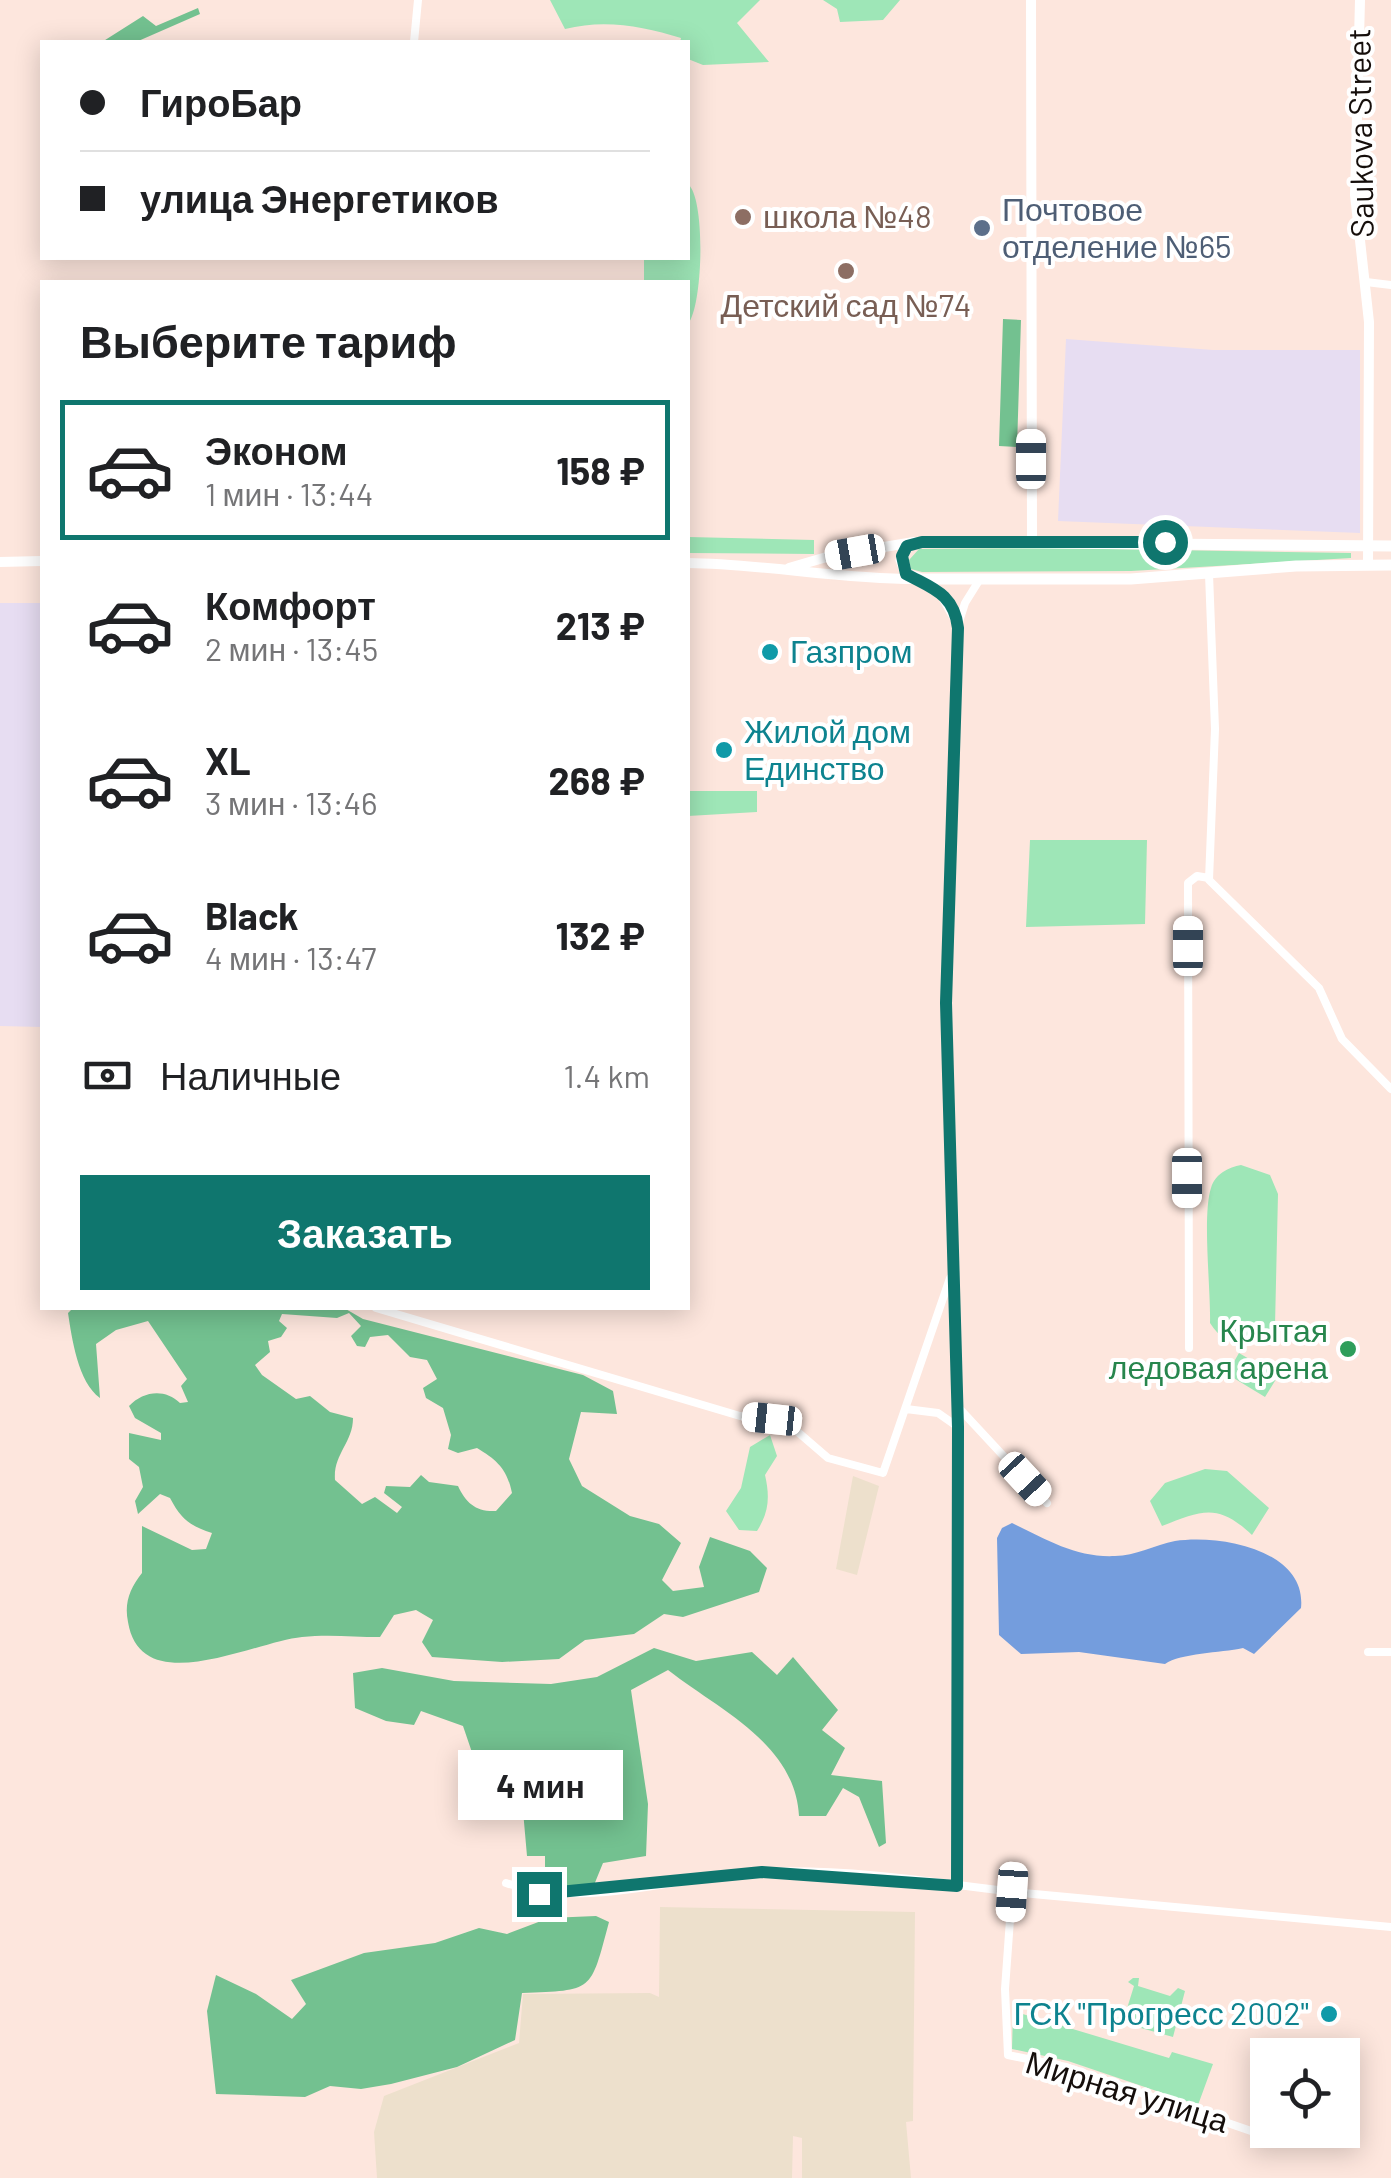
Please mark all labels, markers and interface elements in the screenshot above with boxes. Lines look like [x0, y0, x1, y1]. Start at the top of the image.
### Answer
street label: Saukova Street [1338, 28, 1380, 238]
text: ГироБар [140, 79, 302, 125]
text: улица Энергетиков [140, 175, 499, 221]
place label: Почтовое отделение №65 [1002, 189, 1232, 265]
place label: школа №48 [763, 196, 932, 234]
marker: школа №48 [732, 206, 754, 228]
marker: Почтовое отделение №65 [971, 217, 993, 239]
marker: Детский сад №74 [835, 260, 857, 282]
place label: Детский сад №74 [721, 285, 971, 324]
text: Выберите тариф [80, 313, 457, 367]
icon: car [85, 425, 175, 515]
text: Эконом [205, 427, 348, 473]
car [1016, 429, 1046, 489]
text: 158 ₽ [556, 447, 645, 493]
text: 1 мин · 13:44 [205, 474, 373, 512]
route start [1143, 520, 1188, 565]
car [823, 532, 887, 572]
icon: car [85, 580, 175, 670]
text: Комфорт [205, 582, 376, 628]
text: 213 ₽ [556, 602, 645, 648]
text: 2 мин · 13:45 [205, 629, 378, 667]
place label: Газпром [790, 631, 913, 670]
marker: Газпром [759, 641, 781, 663]
place label: Жилой дом Единство [744, 711, 911, 787]
icon: car [85, 735, 175, 825]
text: XL [205, 737, 251, 783]
marker: Жилой дом Единство [713, 739, 735, 761]
text: 268 ₽ [549, 757, 645, 803]
text: 3 мин · 13:46 [205, 783, 378, 821]
icon: car [85, 890, 175, 980]
text: Black [205, 892, 299, 938]
text: 132 ₽ [556, 912, 645, 958]
car [1173, 916, 1203, 976]
text: 4 мин · 13:47 [205, 938, 376, 976]
icon: cash [80, 1048, 135, 1103]
text: Наличные [160, 1052, 341, 1098]
text: 1.4 km [563, 1056, 650, 1094]
car [1172, 1148, 1202, 1208]
button: Заказать [80, 1175, 650, 1290]
place label: Крытая ледовая арена [1109, 1310, 1328, 1386]
marker: Крытая ледовая арена [1337, 1338, 1359, 1360]
car [741, 1401, 803, 1437]
car [994, 1447, 1056, 1511]
callout: 4 мин [456, 1749, 622, 1819]
text: 4 мин [496, 1766, 585, 1804]
car [995, 1861, 1029, 1923]
route end [517, 1872, 562, 1917]
place label: ГСК "Прогресс 2002" [1013, 1993, 1309, 2032]
marker: ГСК "Прогресс 2002" [1318, 2003, 1340, 2025]
map controls [1250, 2038, 1360, 2148]
button: locate [1250, 2038, 1360, 2148]
street label: Мирная улица [1022, 2041, 1234, 2140]

